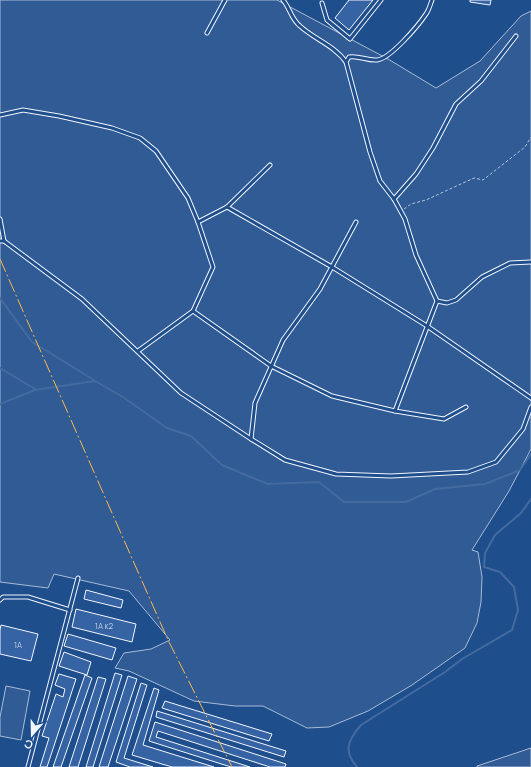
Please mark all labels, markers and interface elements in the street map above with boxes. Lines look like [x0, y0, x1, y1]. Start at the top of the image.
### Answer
house number: 1А к2 [95, 620, 114, 631]
house number: 1А [14, 639, 22, 650]
north arrow [12, 715, 52, 755]
text: С [22, 736, 35, 753]

